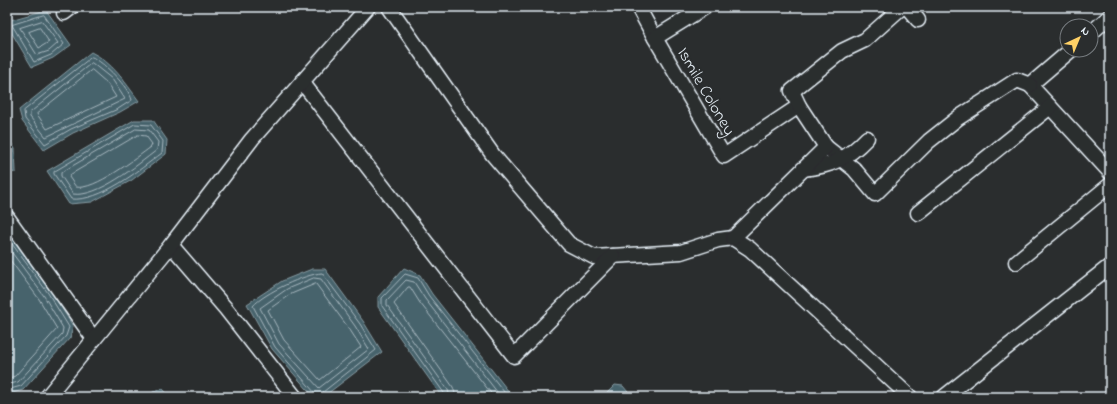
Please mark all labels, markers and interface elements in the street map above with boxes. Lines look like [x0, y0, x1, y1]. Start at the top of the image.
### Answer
north arrow [1059, 18, 1099, 58]
text: N [1077, 23, 1093, 40]
street label: Ismile Coloney [669, 43, 741, 141]

